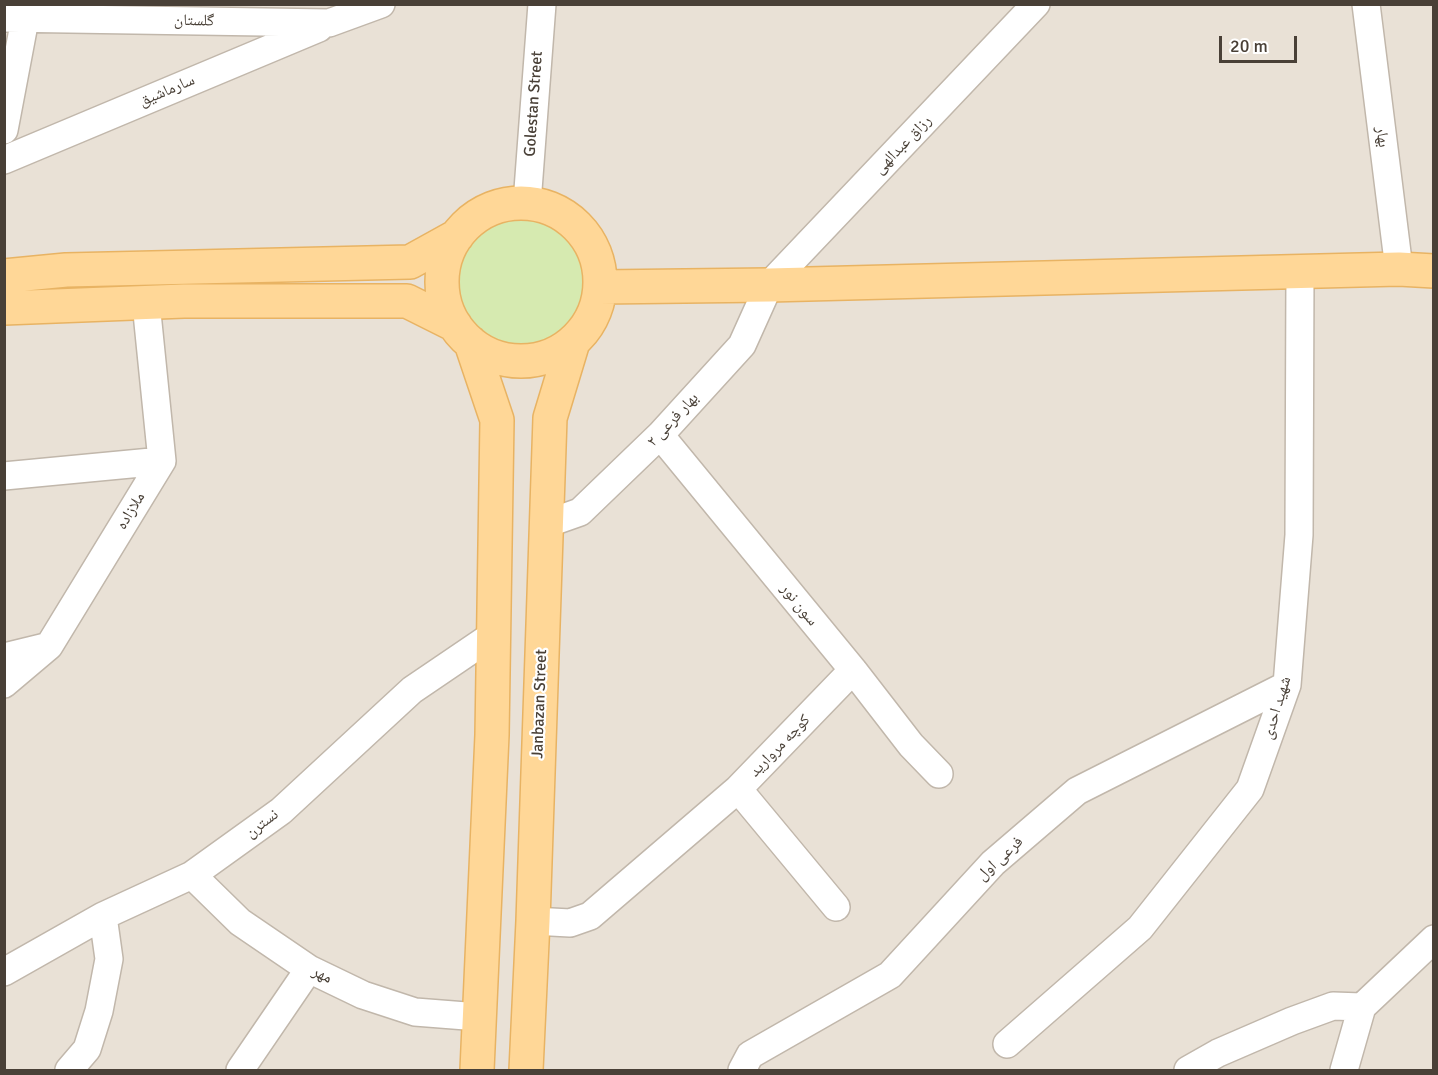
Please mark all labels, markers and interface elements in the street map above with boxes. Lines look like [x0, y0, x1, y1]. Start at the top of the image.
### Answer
street label: گلستان [174, 11, 214, 31]
scale bar [1222, 24, 1300, 62]
text: 20 m [1230, 35, 1268, 57]
street label: Golestan Street [521, 51, 547, 157]
street label: سارماشیق [136, 71, 198, 111]
street label: رزاق عبدالهی [870, 111, 936, 179]
street label: بهار [1371, 126, 1393, 148]
street label: بهار فرعی ۲ [643, 389, 703, 451]
street label: ملازاده [112, 489, 150, 533]
street label: سون نور [776, 580, 822, 630]
street label: Janbazan Street [528, 649, 552, 759]
street label: شهید احدی [1258, 674, 1296, 742]
street label: کوچه مروارید [746, 711, 814, 781]
street label: نسترن [242, 805, 282, 843]
street label: فرعی اول [973, 833, 1027, 885]
street label: مهر [309, 962, 335, 988]

